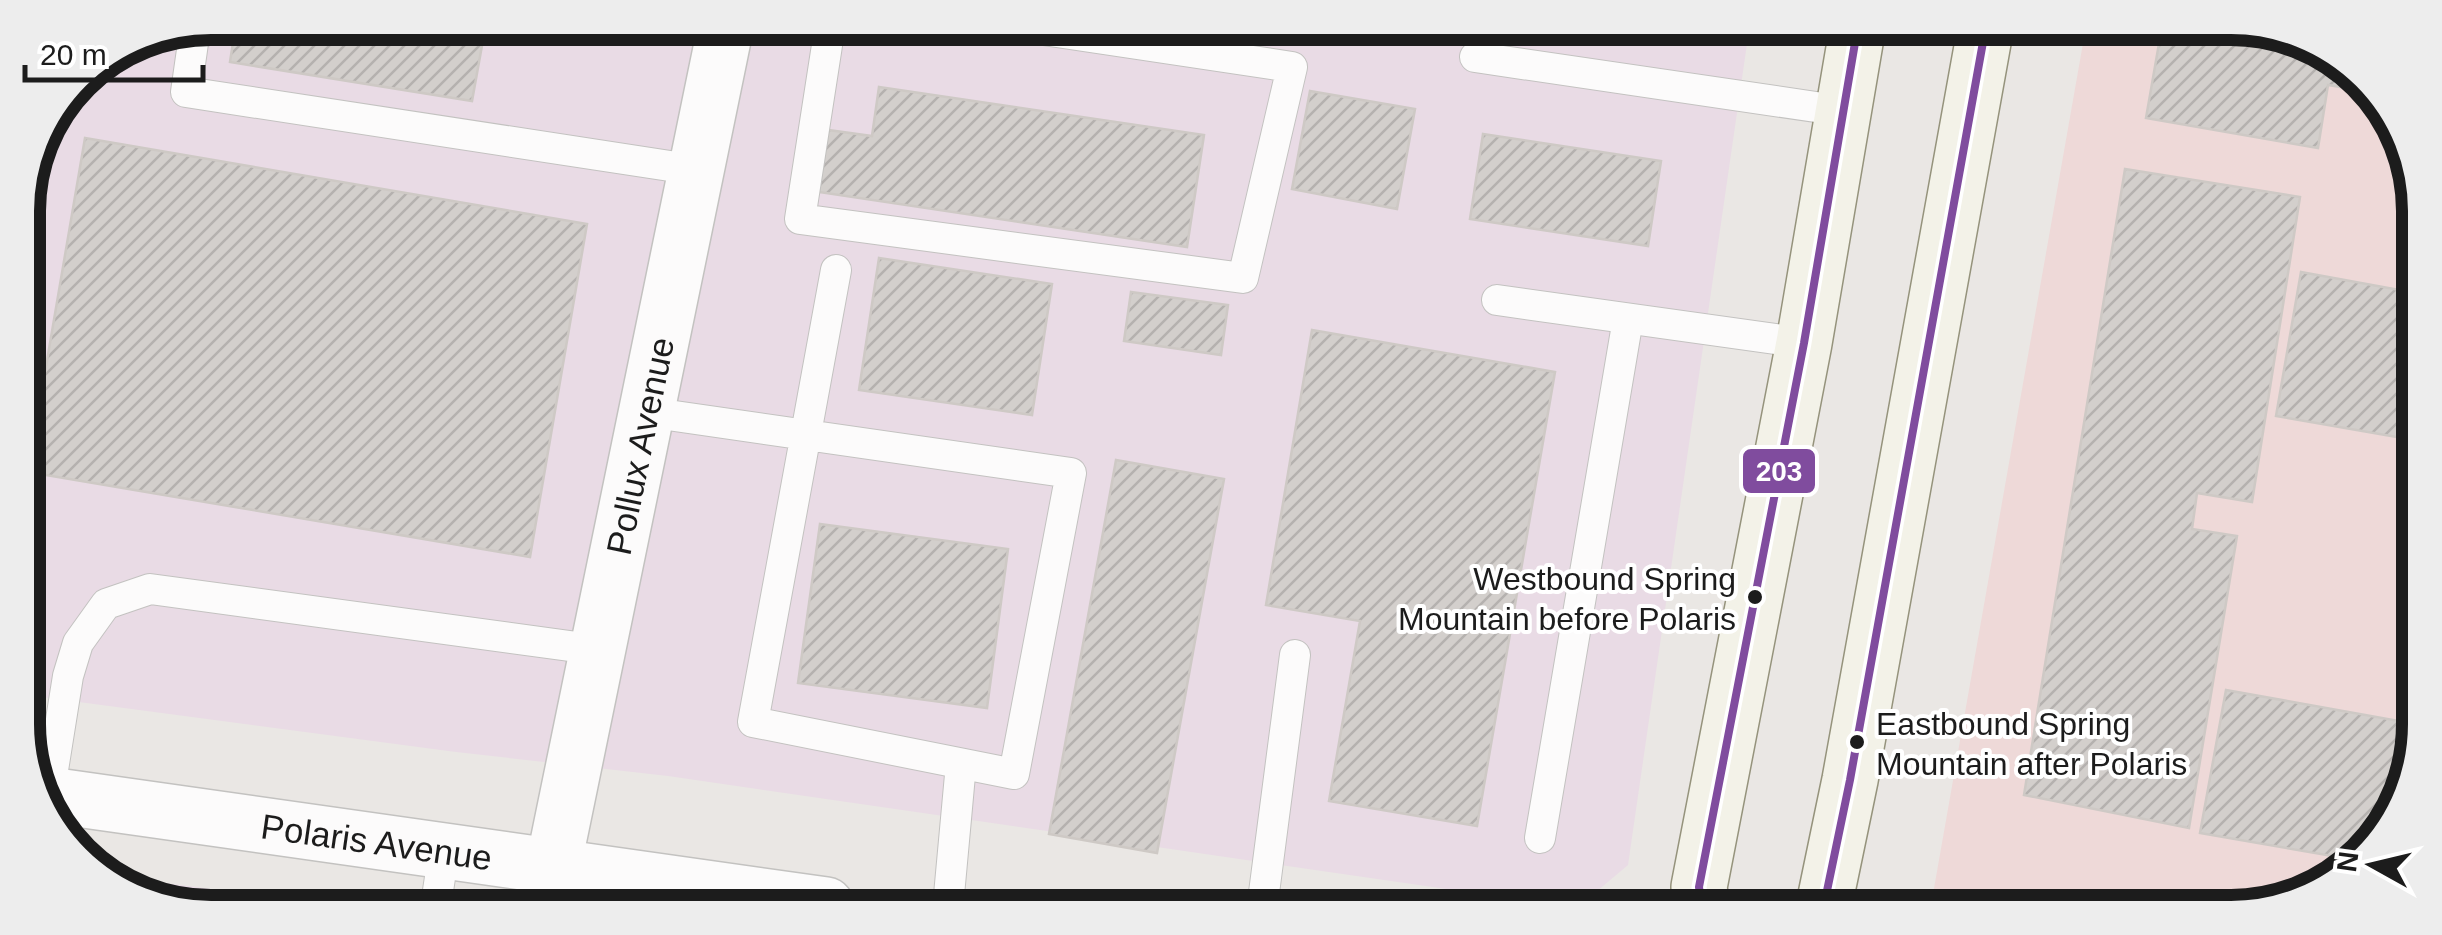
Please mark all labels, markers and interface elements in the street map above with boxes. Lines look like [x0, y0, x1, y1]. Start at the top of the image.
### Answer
scale bar [25, 20, 202, 82]
text: 20 m [40, 38, 107, 71]
street label: Pollux Avenue [598, 334, 681, 558]
line badge: 203 [1741, 447, 1817, 495]
text: 203 [1756, 456, 1802, 487]
place label: Westbound Spring Mountain before Polaris [1398, 561, 1736, 637]
marker: Westbound Spring Mountain before Polaris [1745, 587, 1765, 607]
place label: Eastbound Spring Mountain after Polaris [1876, 706, 2187, 782]
marker: Eastbound Spring Mountain after Polaris [1847, 732, 1867, 752]
street label: Polaris Avenue [259, 806, 495, 877]
north arrow [2322, 815, 2422, 915]
text: N [2331, 849, 2364, 874]

